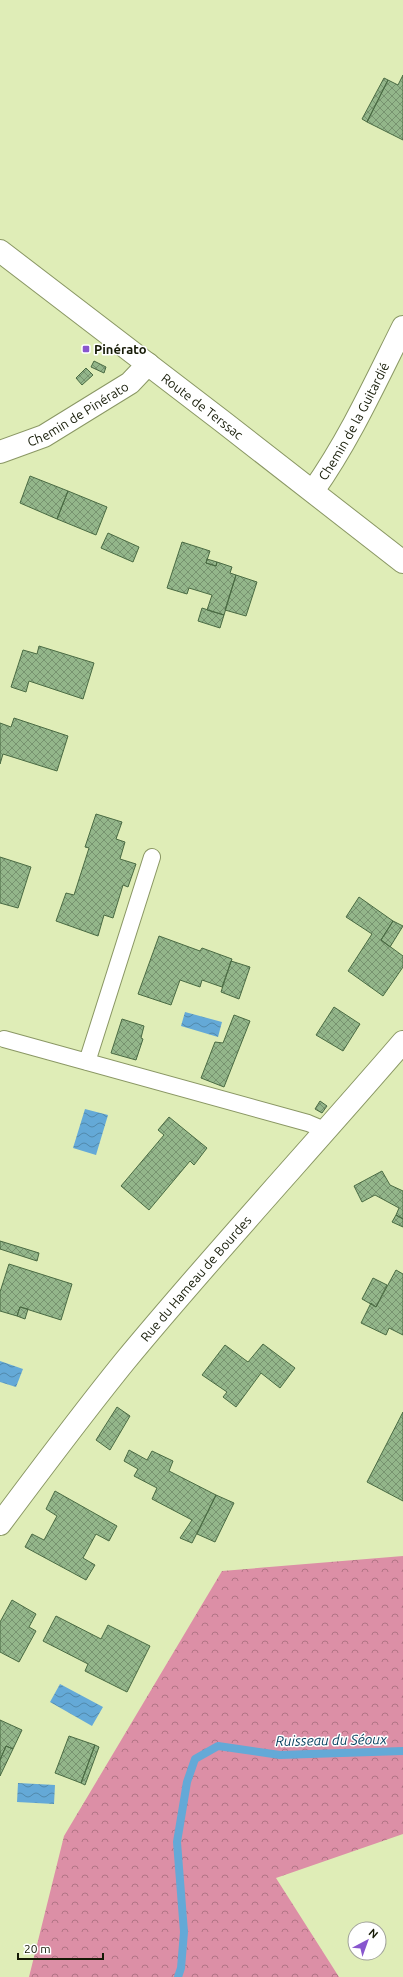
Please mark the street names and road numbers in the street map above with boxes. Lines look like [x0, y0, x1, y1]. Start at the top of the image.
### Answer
street label: Chemin de la Guitardié [316, 360, 391, 483]
street label: Route de Terssac [159, 370, 246, 442]
street label: Chemin de Pinérato [25, 379, 131, 449]
street label: Rue du Hameau de Bourdes [137, 1213, 254, 1344]

